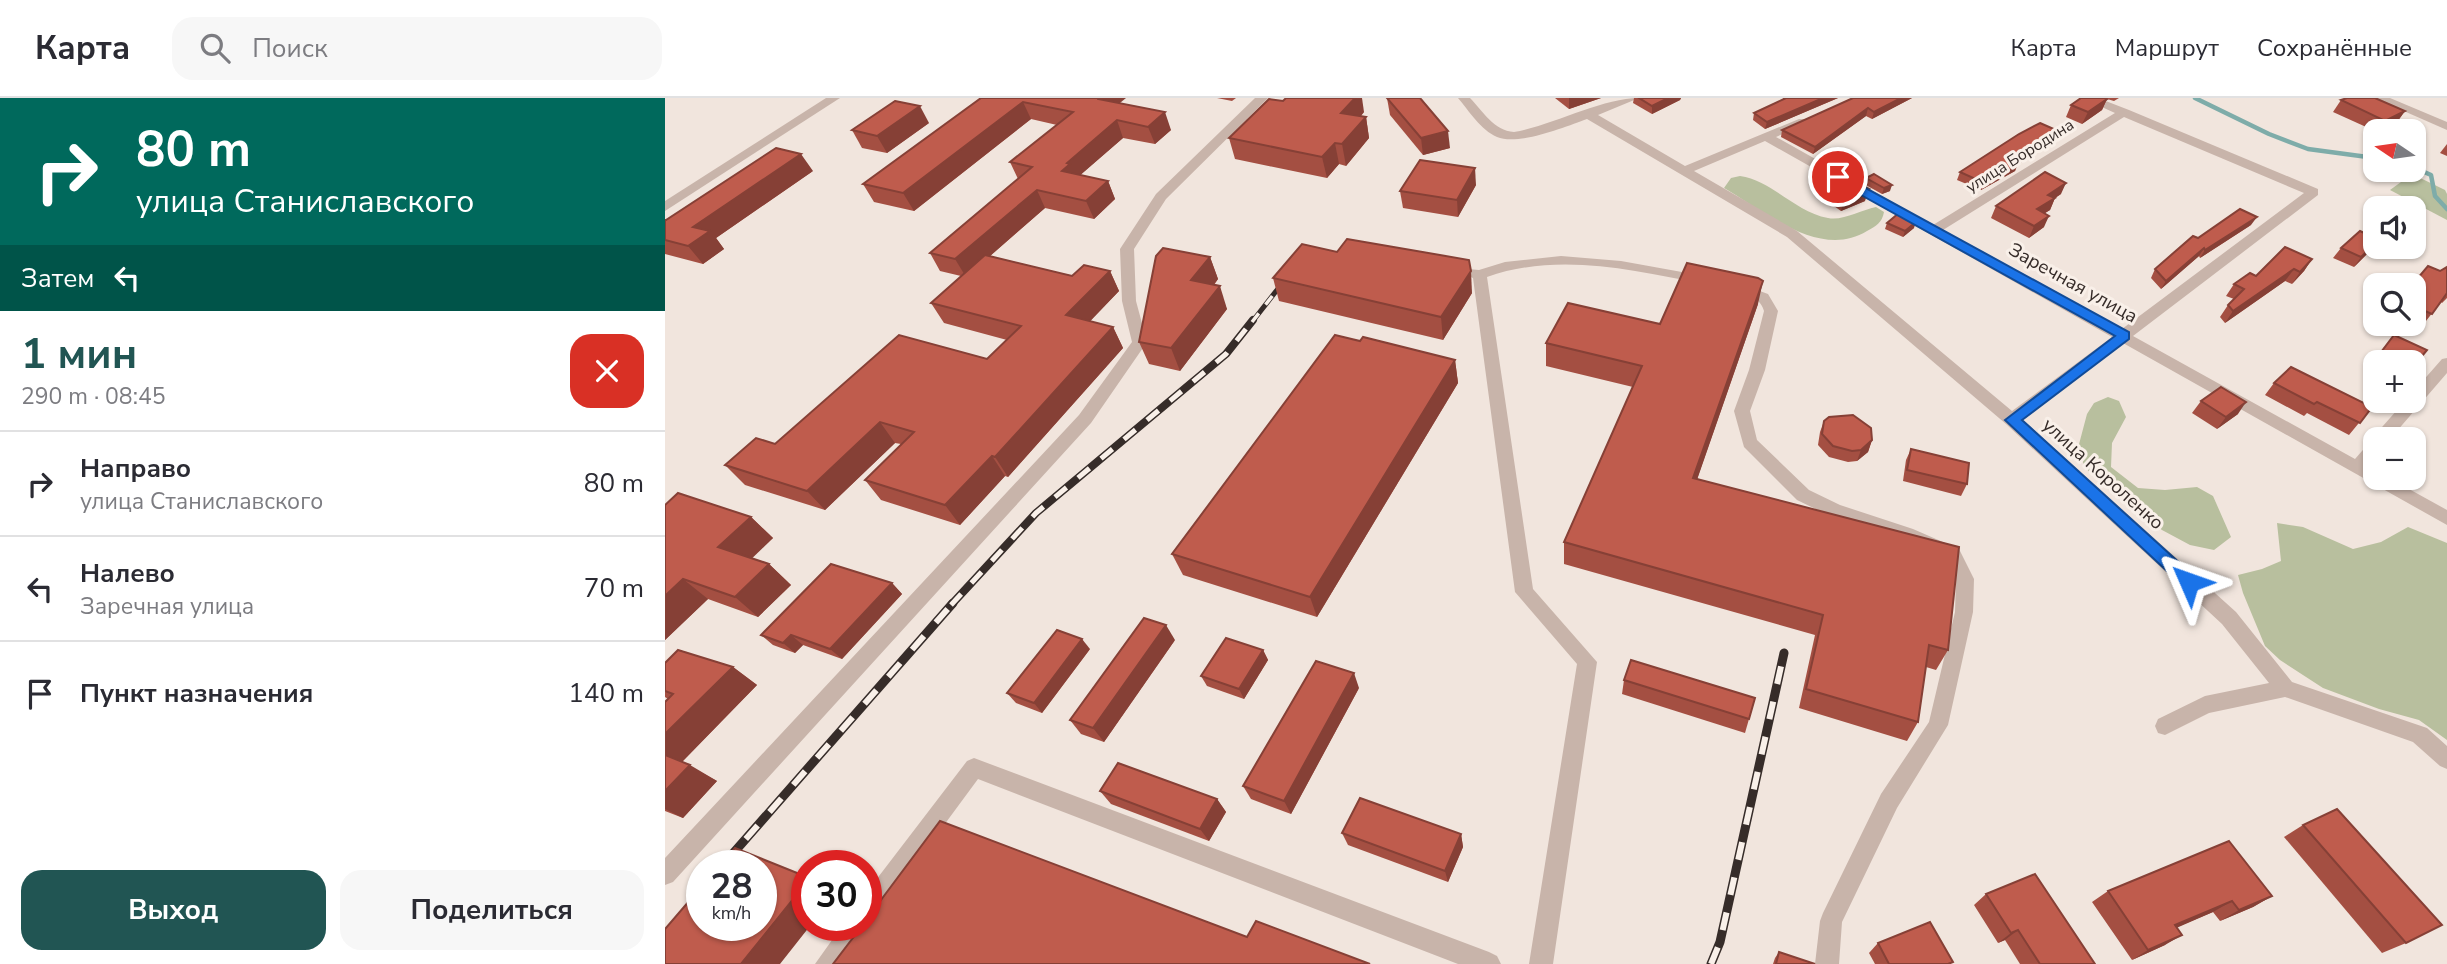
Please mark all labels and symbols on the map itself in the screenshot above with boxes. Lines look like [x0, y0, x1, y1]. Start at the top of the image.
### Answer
street label: улица Бородина [1962, 114, 2078, 198]
north arrow [2363, 119, 2425, 182]
pin [1808, 147, 1868, 207]
street label: Заречная улица [2004, 237, 2142, 329]
street label: улица Короленко [2036, 412, 2170, 536]
position arrow [2152, 545, 2226, 619]
speed limit sign: 30 [791, 850, 882, 941]

